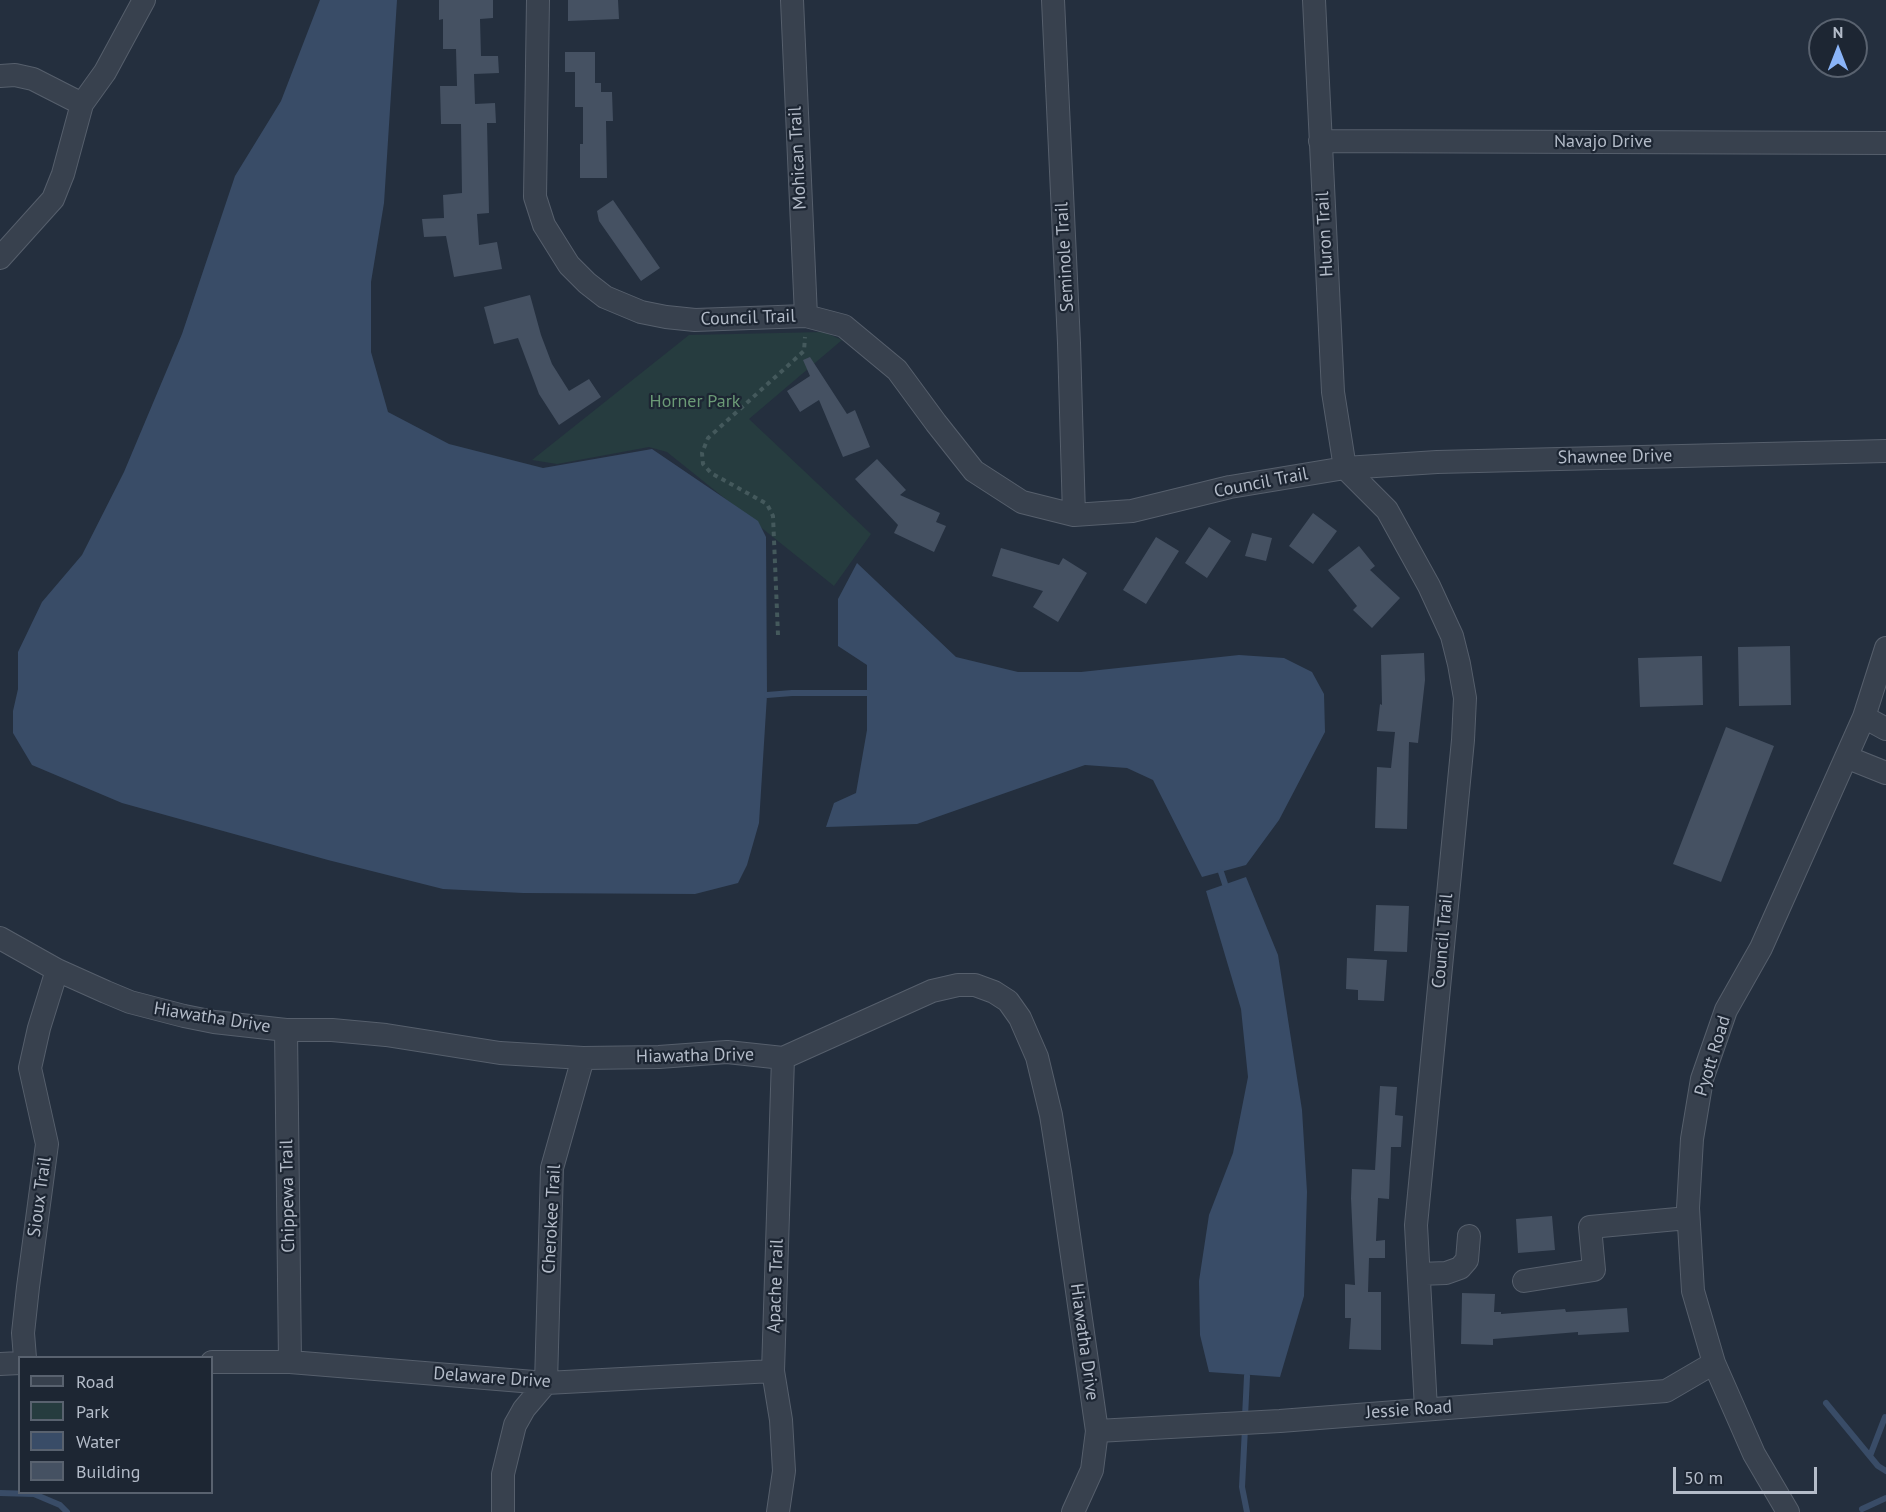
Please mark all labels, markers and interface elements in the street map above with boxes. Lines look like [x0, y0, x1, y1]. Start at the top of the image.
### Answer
north arrow [1808, 18, 1868, 78]
text: N [1833, 22, 1843, 42]
street label: Mohican Trail [785, 106, 811, 210]
street label: Navajo Drive [1554, 131, 1652, 153]
street label: Huron Trail [1312, 191, 1338, 277]
street label: Seminole Trail [1051, 201, 1079, 313]
street label: Council Trail [700, 306, 796, 330]
park label: Horner Park [650, 391, 740, 413]
street label: Shawnee Drive [1557, 445, 1673, 469]
street label: Council Trail [1212, 463, 1310, 503]
street label: Council Trail [1428, 893, 1458, 989]
street label: Hiawatha Drive [152, 998, 272, 1038]
street label: Pyott Road [1691, 1013, 1735, 1099]
street label: Hiawatha Drive [636, 1044, 754, 1068]
street label: Chippewa Trail [276, 1139, 300, 1253]
street label: Sioux Trail [24, 1155, 56, 1239]
street label: Cherokee Trail [538, 1164, 566, 1274]
street label: Apache Trail [764, 1238, 788, 1334]
street label: Hiawatha Drive [1065, 1282, 1103, 1402]
legend [18, 1356, 213, 1494]
street label: Delaware Drive [433, 1363, 551, 1393]
text: Road [76, 1370, 114, 1393]
street label: Jessie Road [1365, 1396, 1453, 1424]
text: Park [76, 1400, 109, 1423]
text: Water [76, 1430, 120, 1453]
scale bar [1676, 1455, 1820, 1493]
text: Building [76, 1460, 140, 1483]
text: 50 m [1684, 1466, 1723, 1489]

